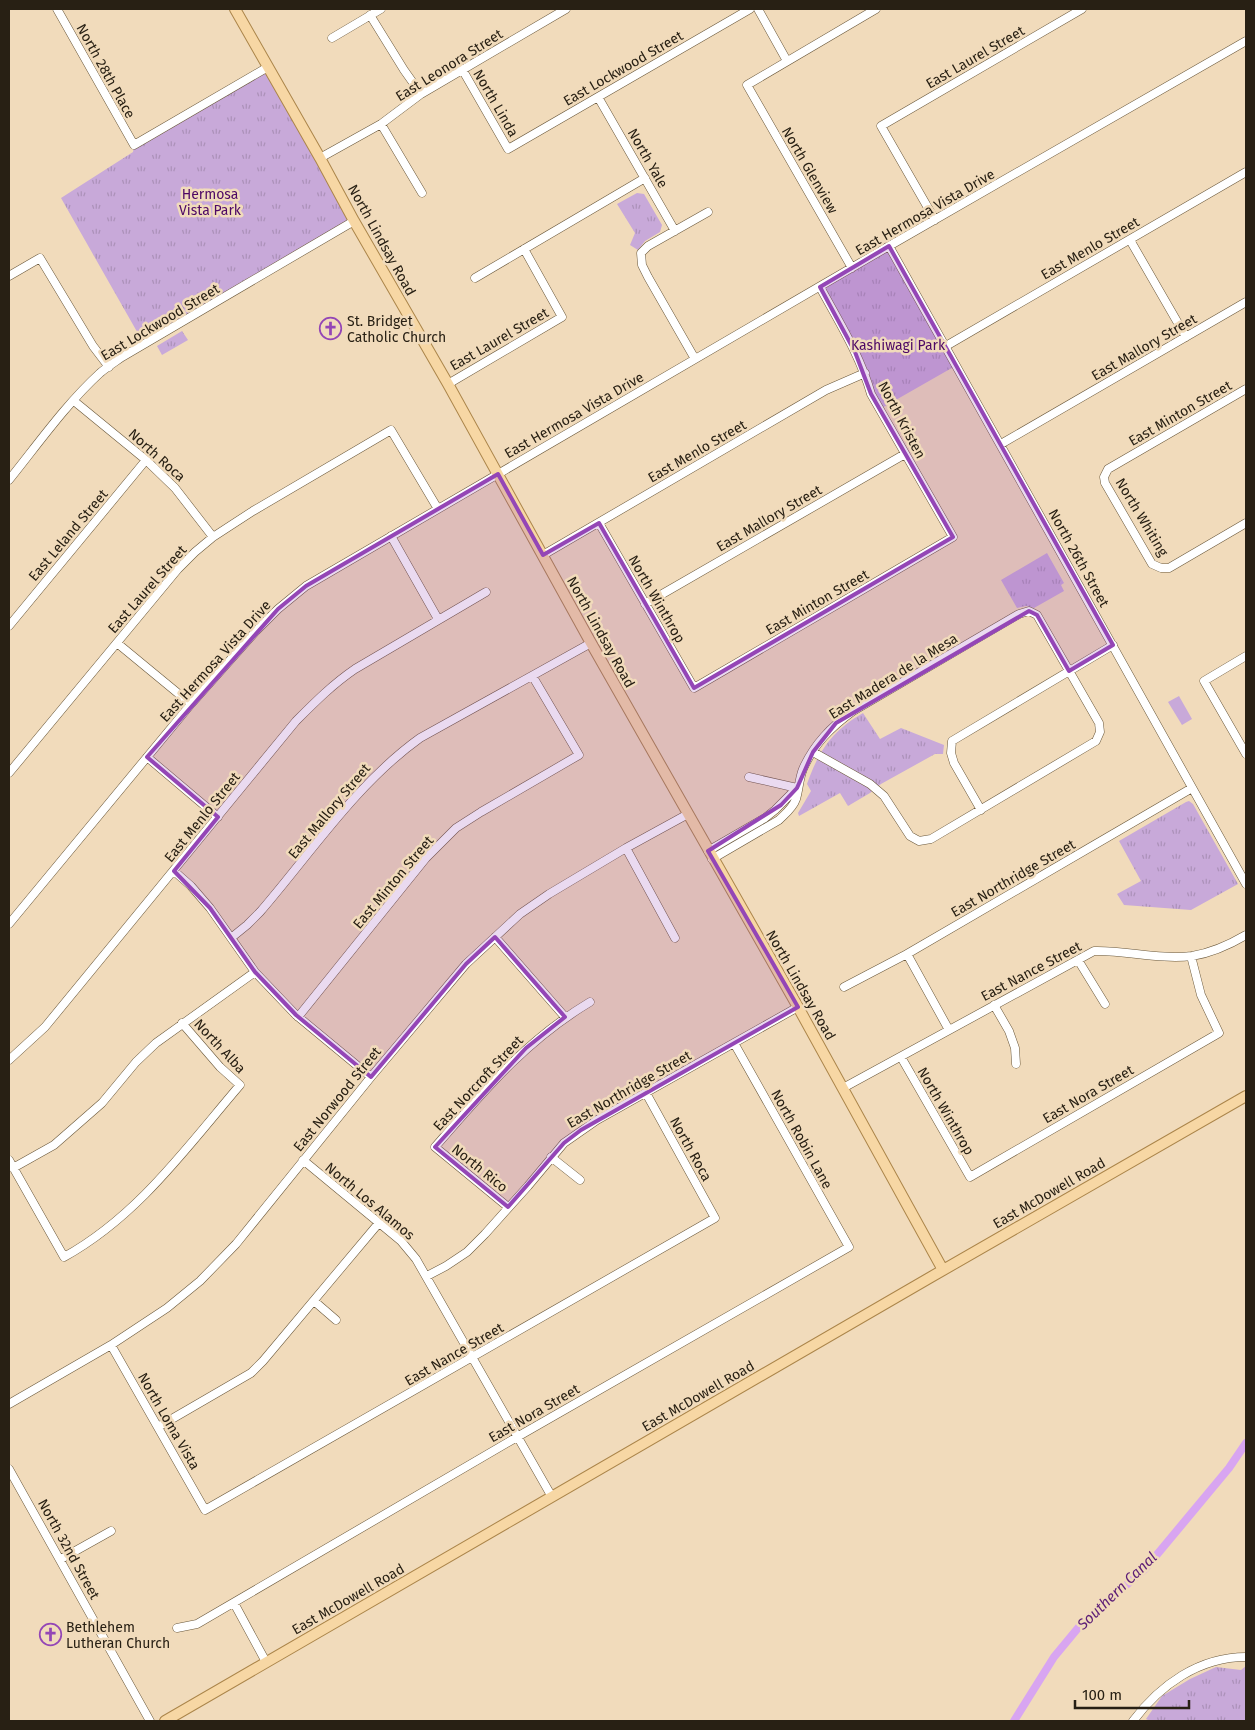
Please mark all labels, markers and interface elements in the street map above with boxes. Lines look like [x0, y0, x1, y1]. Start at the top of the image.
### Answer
street label: North 28th Place [73, 21, 139, 121]
street label: East Laurel Street [923, 22, 1028, 93]
street label: East Leonora Street [393, 25, 507, 105]
street label: East Lockwood Street [560, 27, 687, 110]
street label: North Linda [469, 66, 522, 140]
street label: North Glenview [778, 124, 841, 217]
street label: North Yale [624, 125, 671, 191]
street label: East Hermosa Vista Drive [853, 166, 998, 259]
street label: North Lindsay Road [344, 182, 419, 299]
park label: Hermosa Vista Park [179, 186, 242, 219]
street label: East Menlo Street [1038, 213, 1143, 283]
street label: East Lockwood Street [98, 280, 223, 365]
street label: East Laurel Street [447, 304, 552, 375]
street label: East Mallory Street [1089, 310, 1201, 384]
place label: St. Bridget Catholic Church [347, 313, 446, 346]
church icon: St. Bridget Catholic Church [319, 317, 343, 341]
park label: Kashiwagi Park [851, 337, 946, 354]
street label: East Hermosa Vista Drive [502, 369, 647, 462]
street label: East Minton Street [1126, 377, 1236, 450]
street label: North Kristen [874, 379, 929, 462]
street label: East Menlo Street [645, 416, 750, 486]
street label: North Roca [125, 425, 189, 485]
street label: North Whiting [1112, 475, 1172, 560]
street label: East Mallory Street [714, 481, 826, 555]
street label: East Leland Street [25, 485, 112, 585]
street label: North 26th Street [1045, 506, 1113, 611]
street label: East Laurel Street [105, 541, 191, 637]
street label: North Winthrop [625, 552, 689, 646]
street label: East Minton Street [763, 566, 873, 639]
street label: North Lindsay Road [563, 574, 638, 691]
street label: East Hermosa Vista Drive [156, 597, 275, 726]
street label: East Madera de la Mesa [826, 630, 961, 723]
street label: East Mallory Street [285, 760, 375, 862]
street label: East Menlo Street [161, 768, 244, 866]
street label: East Minton Street [350, 832, 438, 932]
street label: East Northridge Street [948, 835, 1079, 921]
street label: North Lindsay Road [762, 927, 839, 1043]
street label: East Nance Street [978, 937, 1085, 1005]
street label: North Alba [190, 1016, 249, 1077]
street label: East Norcroft Street [430, 1031, 528, 1135]
street label: East Norwood Street [290, 1043, 385, 1155]
street label: East Northridge Street [564, 1046, 695, 1132]
street label: East Nora Street [1040, 1061, 1138, 1127]
street label: North Winthrop [914, 1064, 978, 1158]
street label: North Robin Lane [767, 1087, 836, 1192]
street label: North Roca [666, 1114, 715, 1184]
street label: North Rico [448, 1141, 511, 1196]
street label: East McDowell Road [990, 1154, 1108, 1232]
street label: North Los Alamos [321, 1159, 418, 1244]
street label: East Nance Street [402, 1319, 507, 1390]
street label: East McDowell Road [639, 1357, 757, 1435]
street label: North Loma Vista [134, 1370, 203, 1473]
street label: East Nora Street [486, 1380, 584, 1446]
street label: North 32nd Street [34, 1496, 104, 1603]
water label: Southern Canal [1073, 1549, 1161, 1634]
street label: East McDowell Road [289, 1560, 407, 1638]
place label: Bethlehem Lutheran Church [66, 1619, 170, 1652]
church icon: Bethlehem Lutheran Church [38, 1623, 62, 1647]
scale bar [1075, 1678, 1189, 1710]
text: 100 m [1082, 1686, 1122, 1704]

